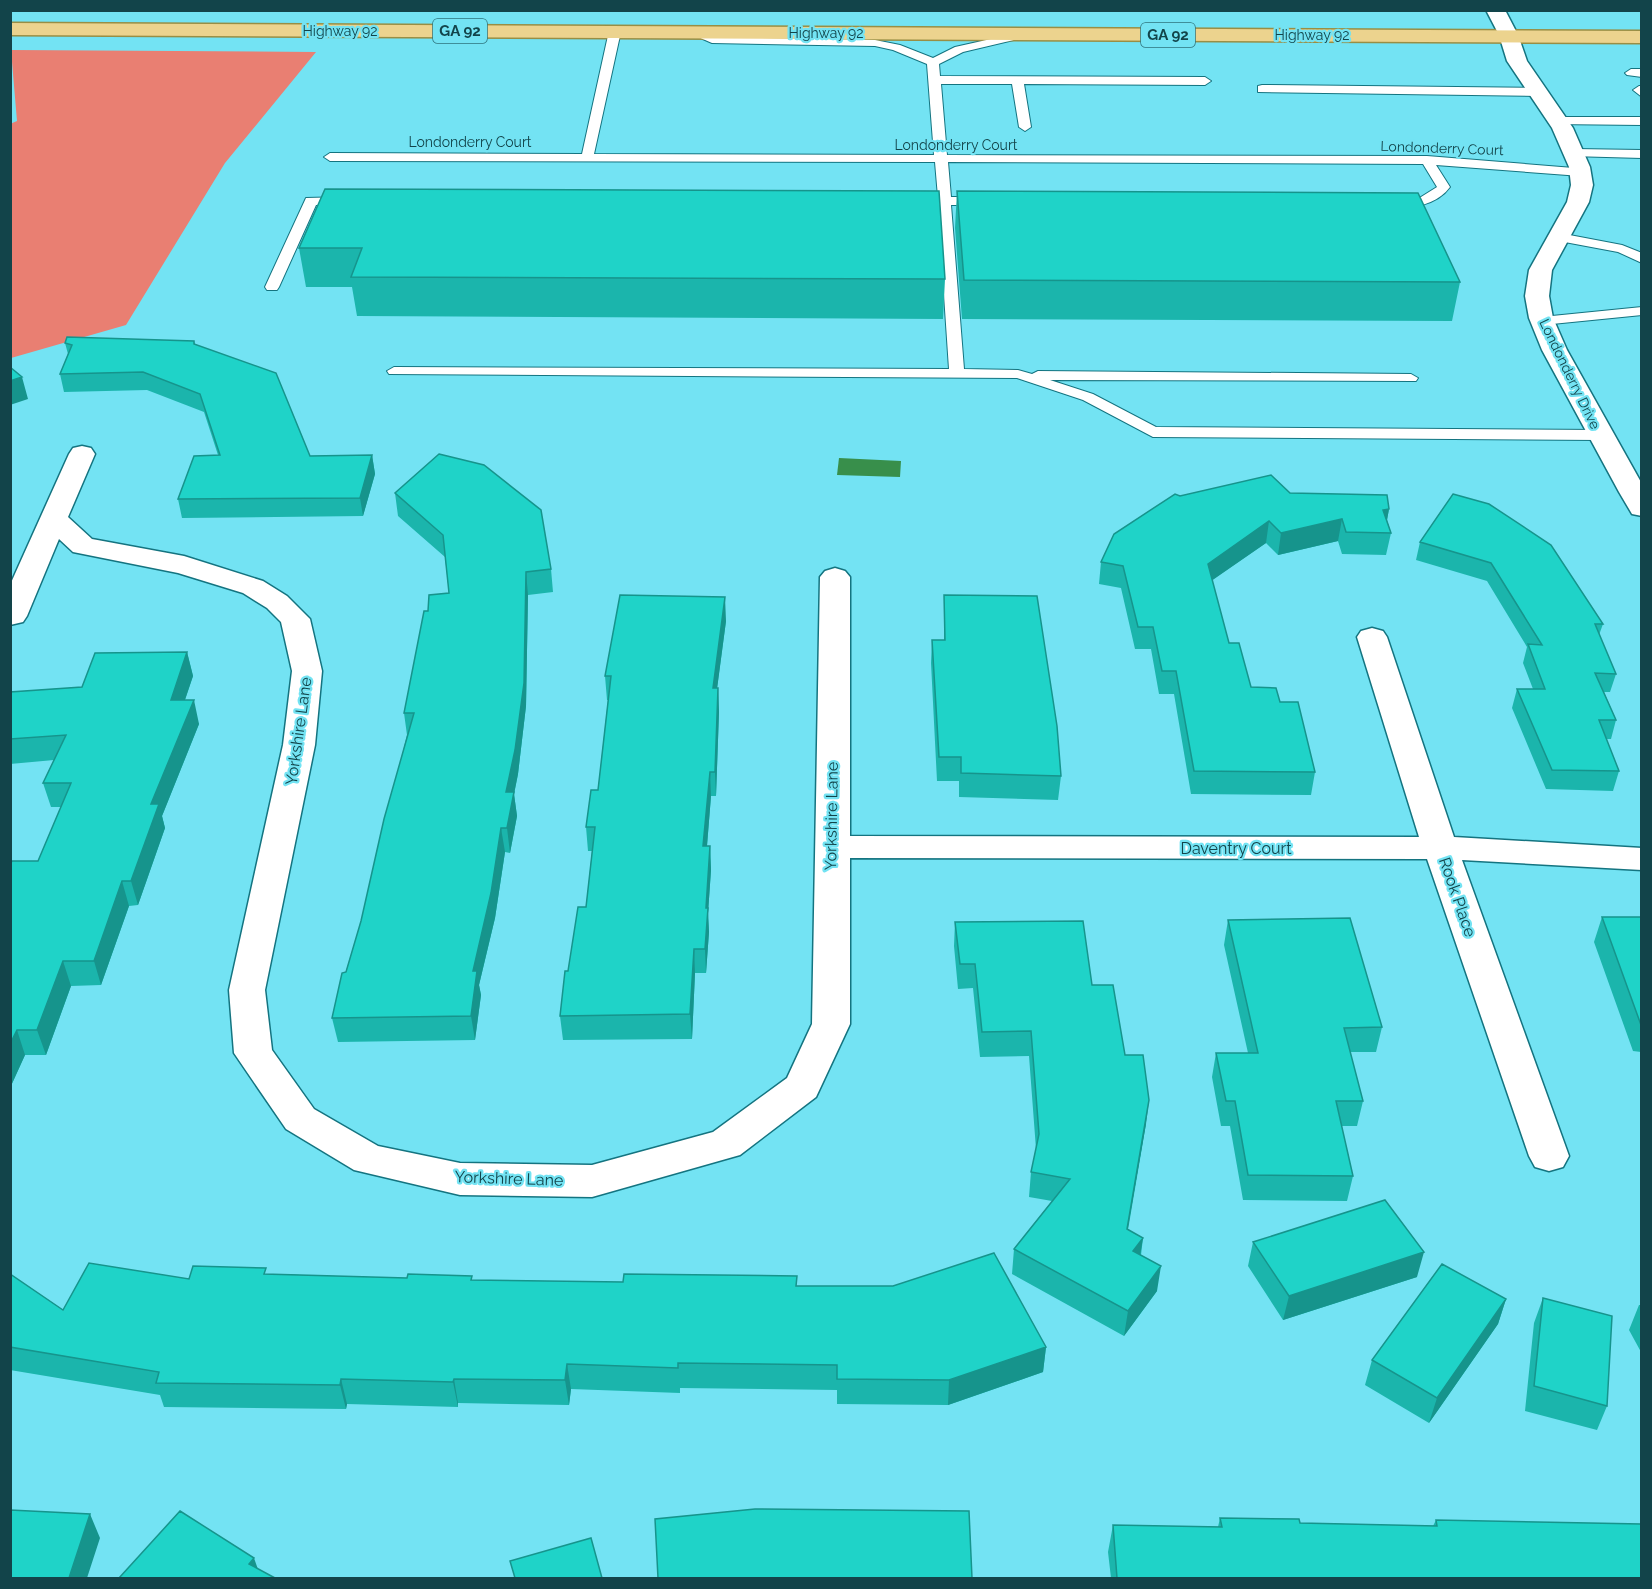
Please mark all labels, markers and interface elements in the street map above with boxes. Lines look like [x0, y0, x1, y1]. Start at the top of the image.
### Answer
road number: GA 92 [433, 19, 487, 43]
street label: Highway 92 [303, 23, 377, 39]
road number: GA 92 [1141, 23, 1195, 47]
street label: Highway 92 [789, 25, 863, 41]
street label: Highway 92 [1275, 27, 1349, 43]
street label: Londonderry Court [408, 134, 532, 150]
street label: Londonderry Court [894, 137, 1018, 153]
street label: Londonderry Court [1380, 138, 1504, 158]
street label: Londonderry Drive [1536, 316, 1604, 432]
street label: Yorkshire Lane [282, 676, 315, 786]
street label: Yorkshire Lane [821, 761, 842, 871]
street label: Daventry Court [1181, 839, 1292, 858]
street label: Rook Place [1435, 855, 1480, 939]
street label: Yorkshire Lane [454, 1167, 564, 1190]

